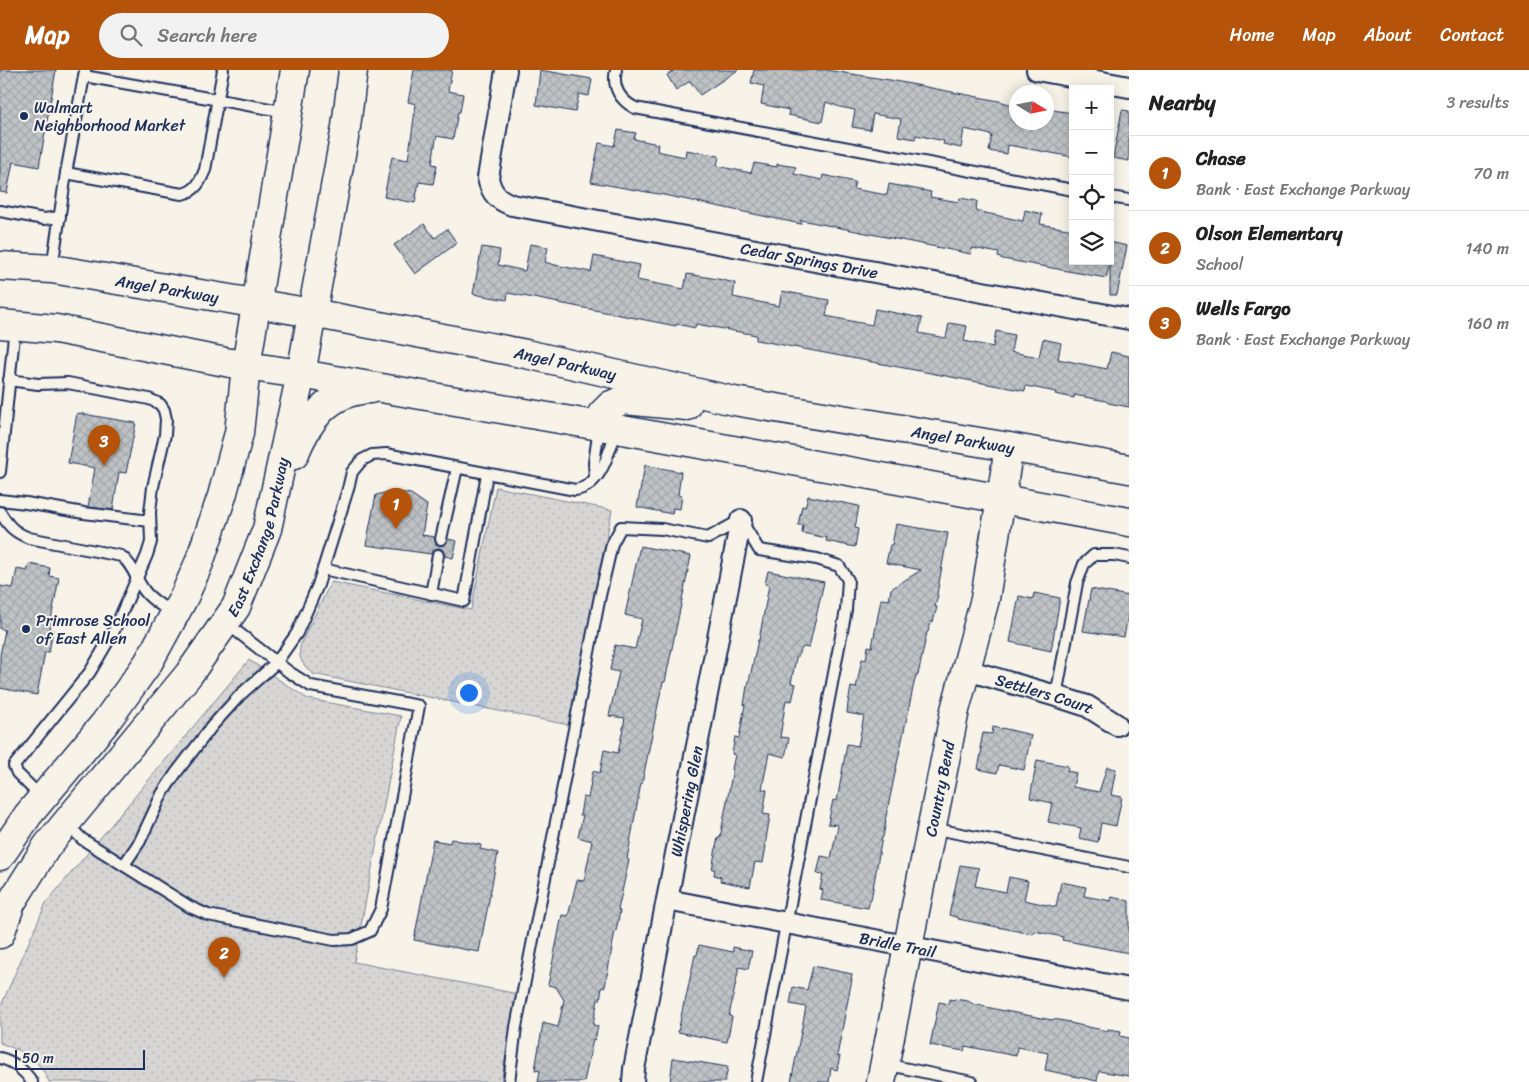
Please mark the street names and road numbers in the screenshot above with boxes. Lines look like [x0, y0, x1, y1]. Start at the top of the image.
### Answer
street label: Cedar Springs Drive [738, 233, 881, 287]
street label: Angel Parkway [112, 265, 222, 312]
street label: Angel Parkway [511, 337, 620, 389]
street label: Angel Parkway [908, 416, 1018, 462]
street label: East Exchange Parkway [219, 454, 297, 623]
street label: Settlers Court [992, 665, 1100, 722]
street label: Country Bend [916, 737, 963, 839]
street label: Whispering Glen [661, 743, 711, 859]
street label: Bridle Trail [857, 923, 939, 966]

